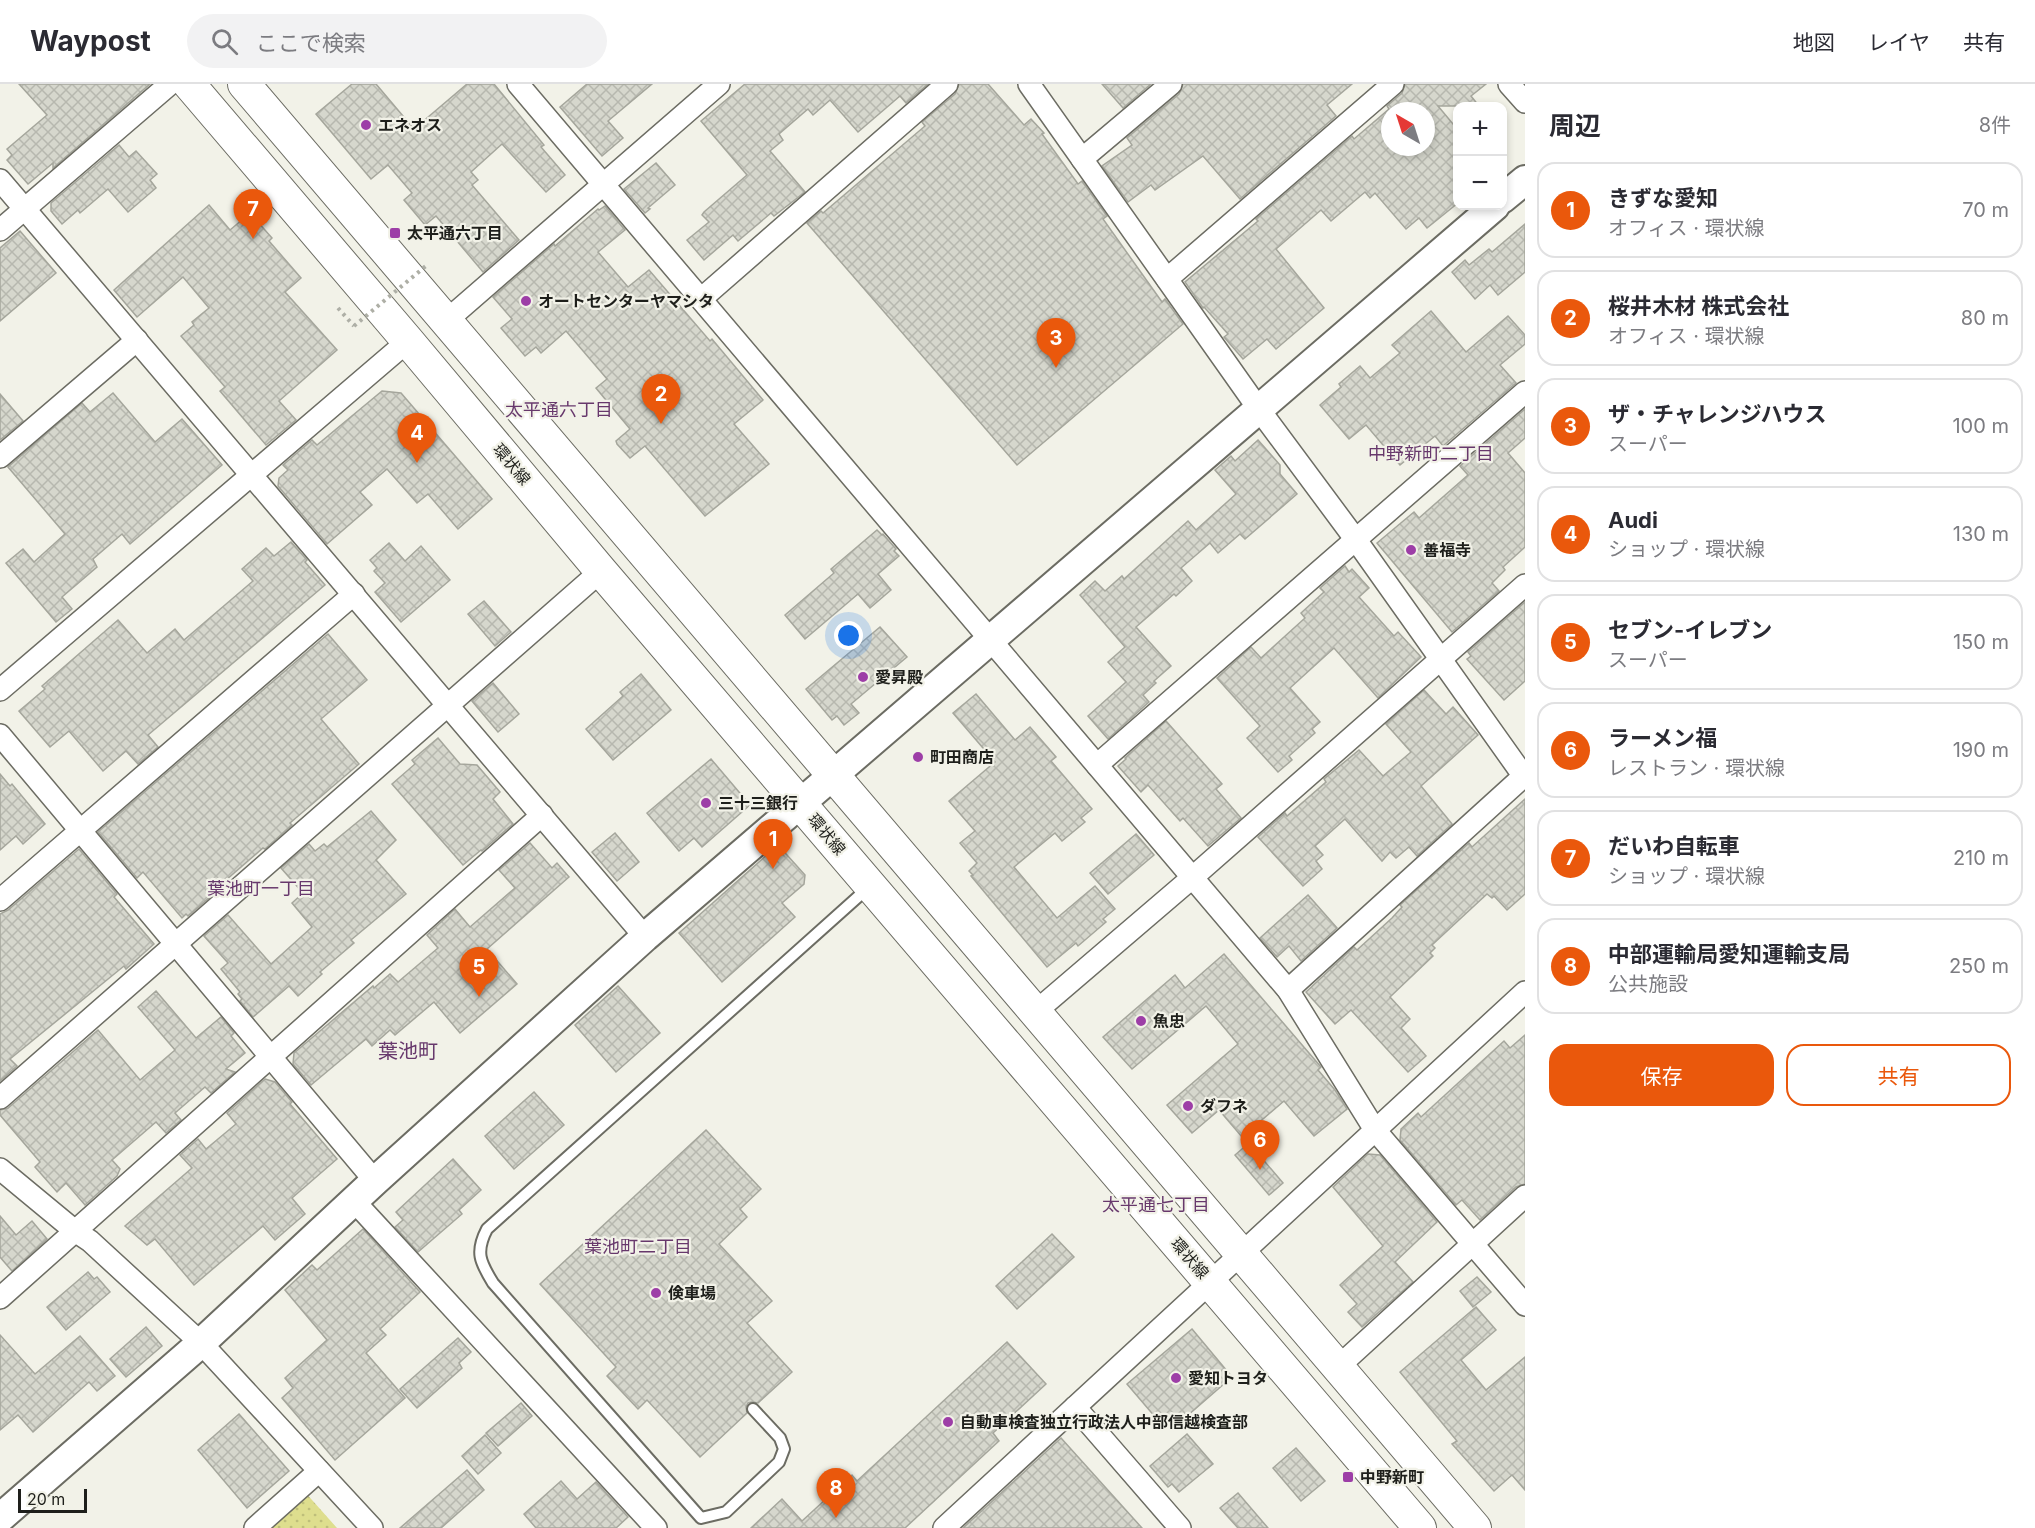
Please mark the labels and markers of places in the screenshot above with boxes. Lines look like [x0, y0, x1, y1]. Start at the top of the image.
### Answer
place label: エネオス [378, 115, 442, 135]
marker: エネオス [359, 118, 373, 132]
pin: 7 [234, 190, 272, 239]
place label: 太平通六丁目 [407, 223, 503, 243]
marker: 太平通六丁目 [388, 226, 402, 240]
place label: オートセンターヤマシタ [538, 291, 714, 311]
marker: オートセンターヤマシタ [519, 294, 533, 308]
pin: 3 [1036, 318, 1076, 368]
pin: 2 [642, 374, 680, 424]
pin: 4 [398, 414, 436, 463]
place label: 善福寺 [1423, 540, 1471, 560]
marker: 善福寺 [1404, 543, 1418, 557]
place label: 愛昇殿 [875, 667, 923, 687]
marker: 愛昇殿 [856, 670, 870, 684]
place label: 町田商店 [930, 747, 994, 767]
marker: 町田商店 [911, 750, 925, 764]
place label: 三十三銀行 [718, 793, 798, 813]
marker: 三十三銀行 [699, 796, 713, 810]
pin: 1 [754, 820, 792, 869]
pin: 5 [460, 948, 498, 997]
place label: 魚忠 [1153, 1011, 1185, 1031]
marker: 魚忠 [1134, 1014, 1148, 1028]
place label: ダフネ [1200, 1096, 1248, 1116]
marker: ダフネ [1181, 1099, 1195, 1113]
pin: 6 [1240, 1120, 1280, 1170]
place label: 倹車場 [668, 1283, 716, 1303]
marker: 倹車場 [649, 1286, 663, 1300]
place label: 愛知トヨタ [1188, 1368, 1268, 1388]
marker: 愛知トヨタ [1169, 1371, 1183, 1385]
place label: 自動車検査独立行政法人中部信越検査部 [960, 1412, 1248, 1432]
marker: 自動車検査独立行政法人中部信越検査部 [941, 1415, 955, 1429]
place label: 中野新町 [1360, 1467, 1424, 1487]
pin: 8 [816, 1468, 856, 1518]
marker: 中野新町 [1341, 1470, 1355, 1484]

